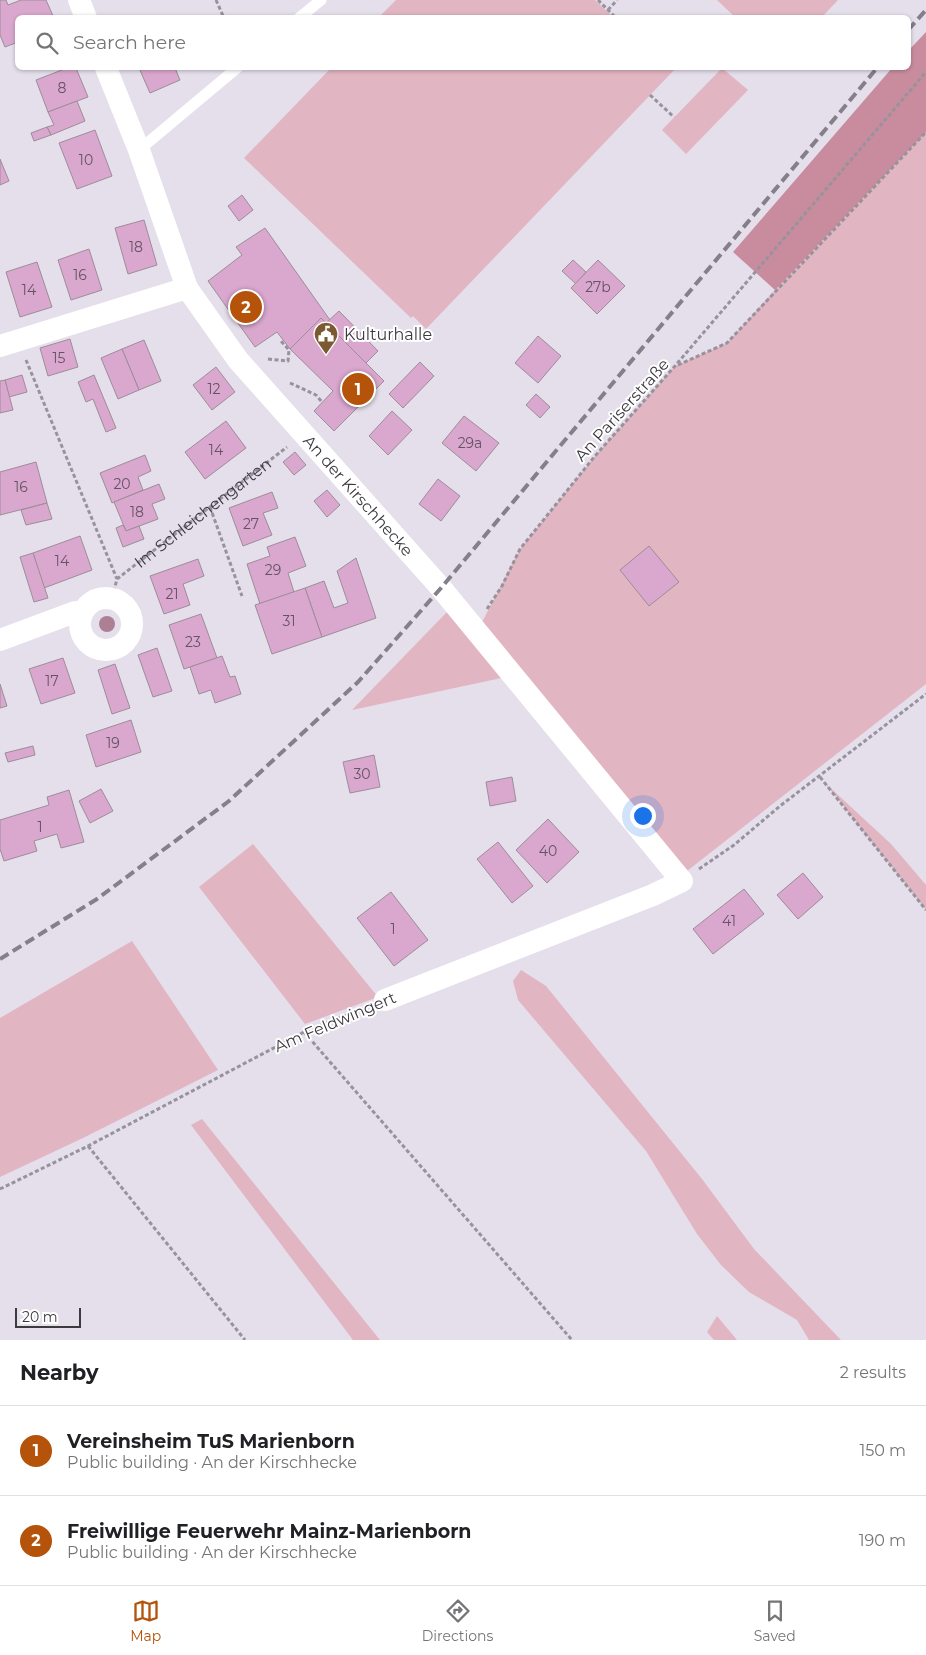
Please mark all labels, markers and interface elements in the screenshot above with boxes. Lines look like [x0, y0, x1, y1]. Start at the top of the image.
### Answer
search box [15, 15, 911, 70]
icon: search [33, 29, 61, 57]
text: Search here [73, 31, 186, 54]
house number: 8 [58, 79, 67, 97]
house number: 10 [79, 151, 93, 169]
house number: 18 [129, 238, 143, 256]
house number: 16 [73, 266, 87, 284]
house number: 27b [585, 278, 611, 296]
house number: 14 [22, 281, 37, 299]
pin: 2 [230, 288, 262, 326]
public building icon: Kulturhalle [313, 321, 339, 355]
place label: Kulturhalle [344, 325, 432, 344]
house number: 15 [53, 349, 66, 367]
street label: An Pariserstraße [571, 355, 673, 465]
pin: 1 [342, 370, 374, 408]
house number: 12 [207, 380, 221, 398]
street label: An der Kirschhecke [300, 431, 417, 560]
house number: 29a [458, 434, 482, 452]
house number: 14 [209, 441, 224, 459]
street label: Im Schleichengarten [130, 454, 275, 572]
house number: 20 [113, 475, 131, 493]
house number: 16 [14, 478, 28, 496]
house number: 18 [130, 503, 144, 521]
house number: 27 [243, 515, 259, 533]
house number: 14 [55, 552, 70, 570]
house number: 29 [265, 561, 281, 579]
house number: 21 [165, 585, 179, 603]
house number: 31 [283, 612, 295, 630]
house number: 23 [185, 633, 201, 651]
house number: 17 [45, 672, 59, 690]
house number: 19 [106, 734, 120, 752]
house number: 30 [353, 765, 371, 783]
your location [630, 803, 656, 829]
house number: 1 [37, 818, 43, 836]
house number: 40 [539, 842, 557, 860]
house number: 41 [722, 912, 736, 930]
house number: 1 [390, 920, 396, 938]
street label: Am Feldwingert [271, 988, 399, 1056]
scale bar [15, 1305, 81, 1328]
text: 20 m [22, 1308, 58, 1326]
text: Nearby [20, 1360, 99, 1385]
text: 2 results [840, 1363, 906, 1382]
text: Vereinsheim TuS Marienborn [67, 1430, 355, 1453]
text: 1 [33, 1441, 39, 1460]
text: 150 m [859, 1441, 906, 1460]
text: Public building · An der Kirschhecke [67, 1453, 357, 1472]
text: Freiwillige Feuerwehr Mainz-Marienborn [67, 1520, 471, 1543]
text: 2 [31, 1531, 41, 1550]
text: 190 m [859, 1531, 906, 1550]
text: Public building · An der Kirschhecke [67, 1543, 357, 1562]
tab: Map [130, 1597, 161, 1645]
tab: Directions [422, 1597, 493, 1645]
tab: Saved [754, 1597, 796, 1645]

